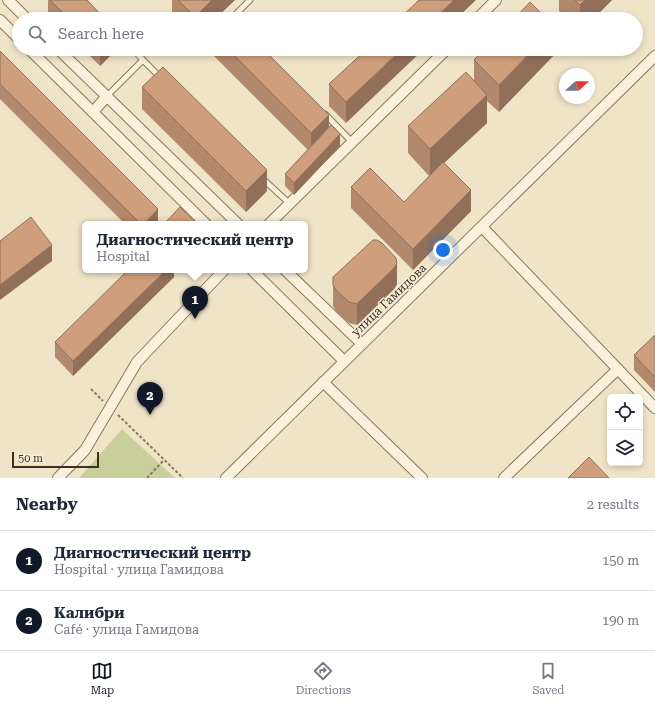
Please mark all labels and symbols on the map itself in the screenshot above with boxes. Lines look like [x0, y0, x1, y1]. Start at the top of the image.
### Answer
north arrow [559, 68, 595, 104]
your location [433, 240, 453, 260]
street label: улица Гамидова [349, 260, 430, 339]
pin: 1 [182, 286, 208, 319]
pin: 2 [137, 382, 163, 415]
scale bar [12, 450, 99, 469]

